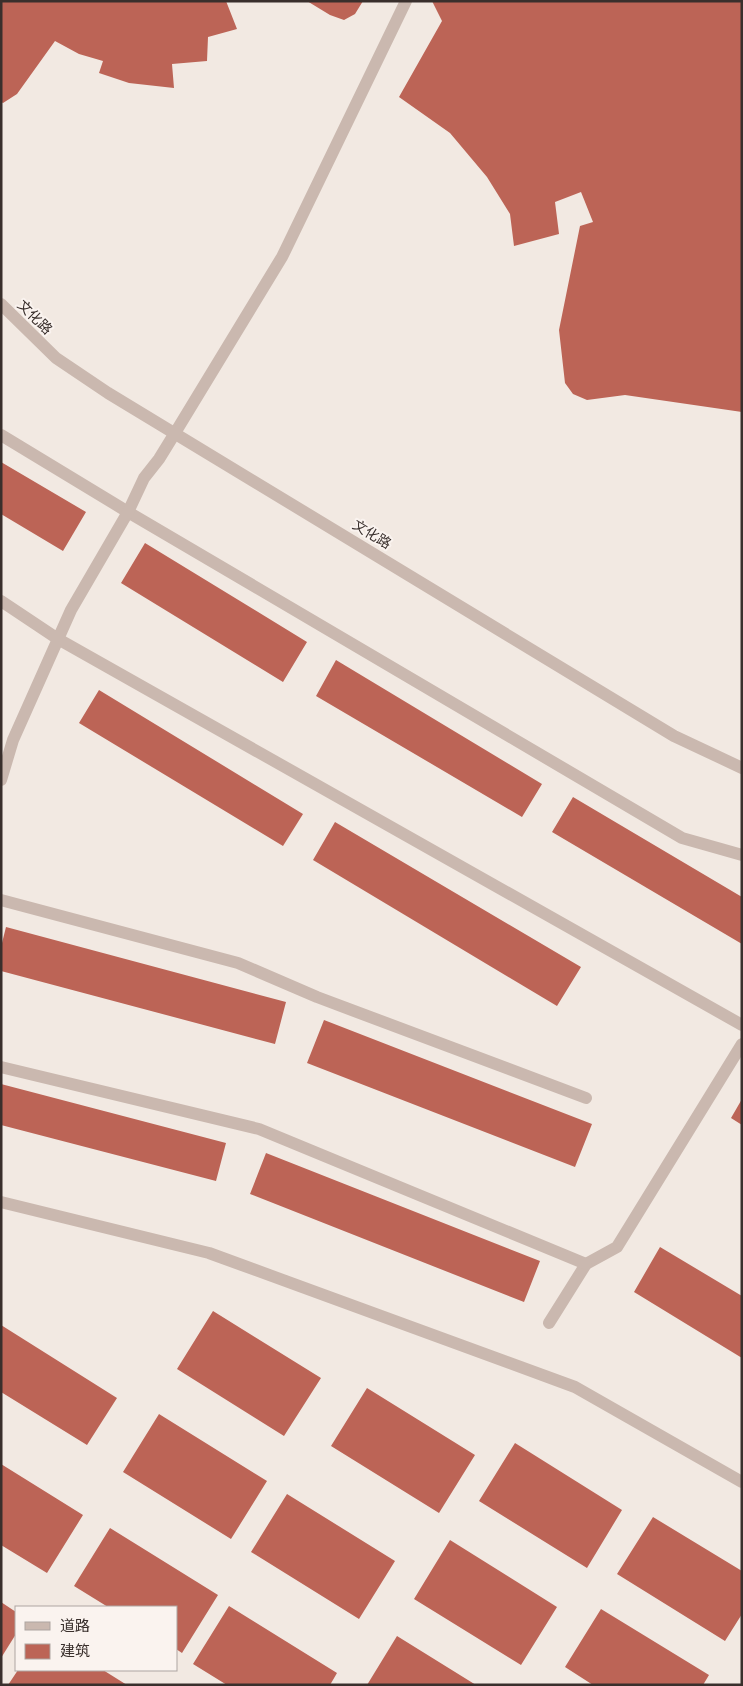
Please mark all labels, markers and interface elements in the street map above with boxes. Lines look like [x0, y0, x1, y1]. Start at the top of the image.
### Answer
street label: 文化路 [14, 296, 56, 337]
street label: 文化路 [350, 515, 395, 552]
legend [15, 1606, 178, 1671]
text: 道路 [60, 1616, 90, 1634]
text: 建筑 [60, 1641, 90, 1659]

